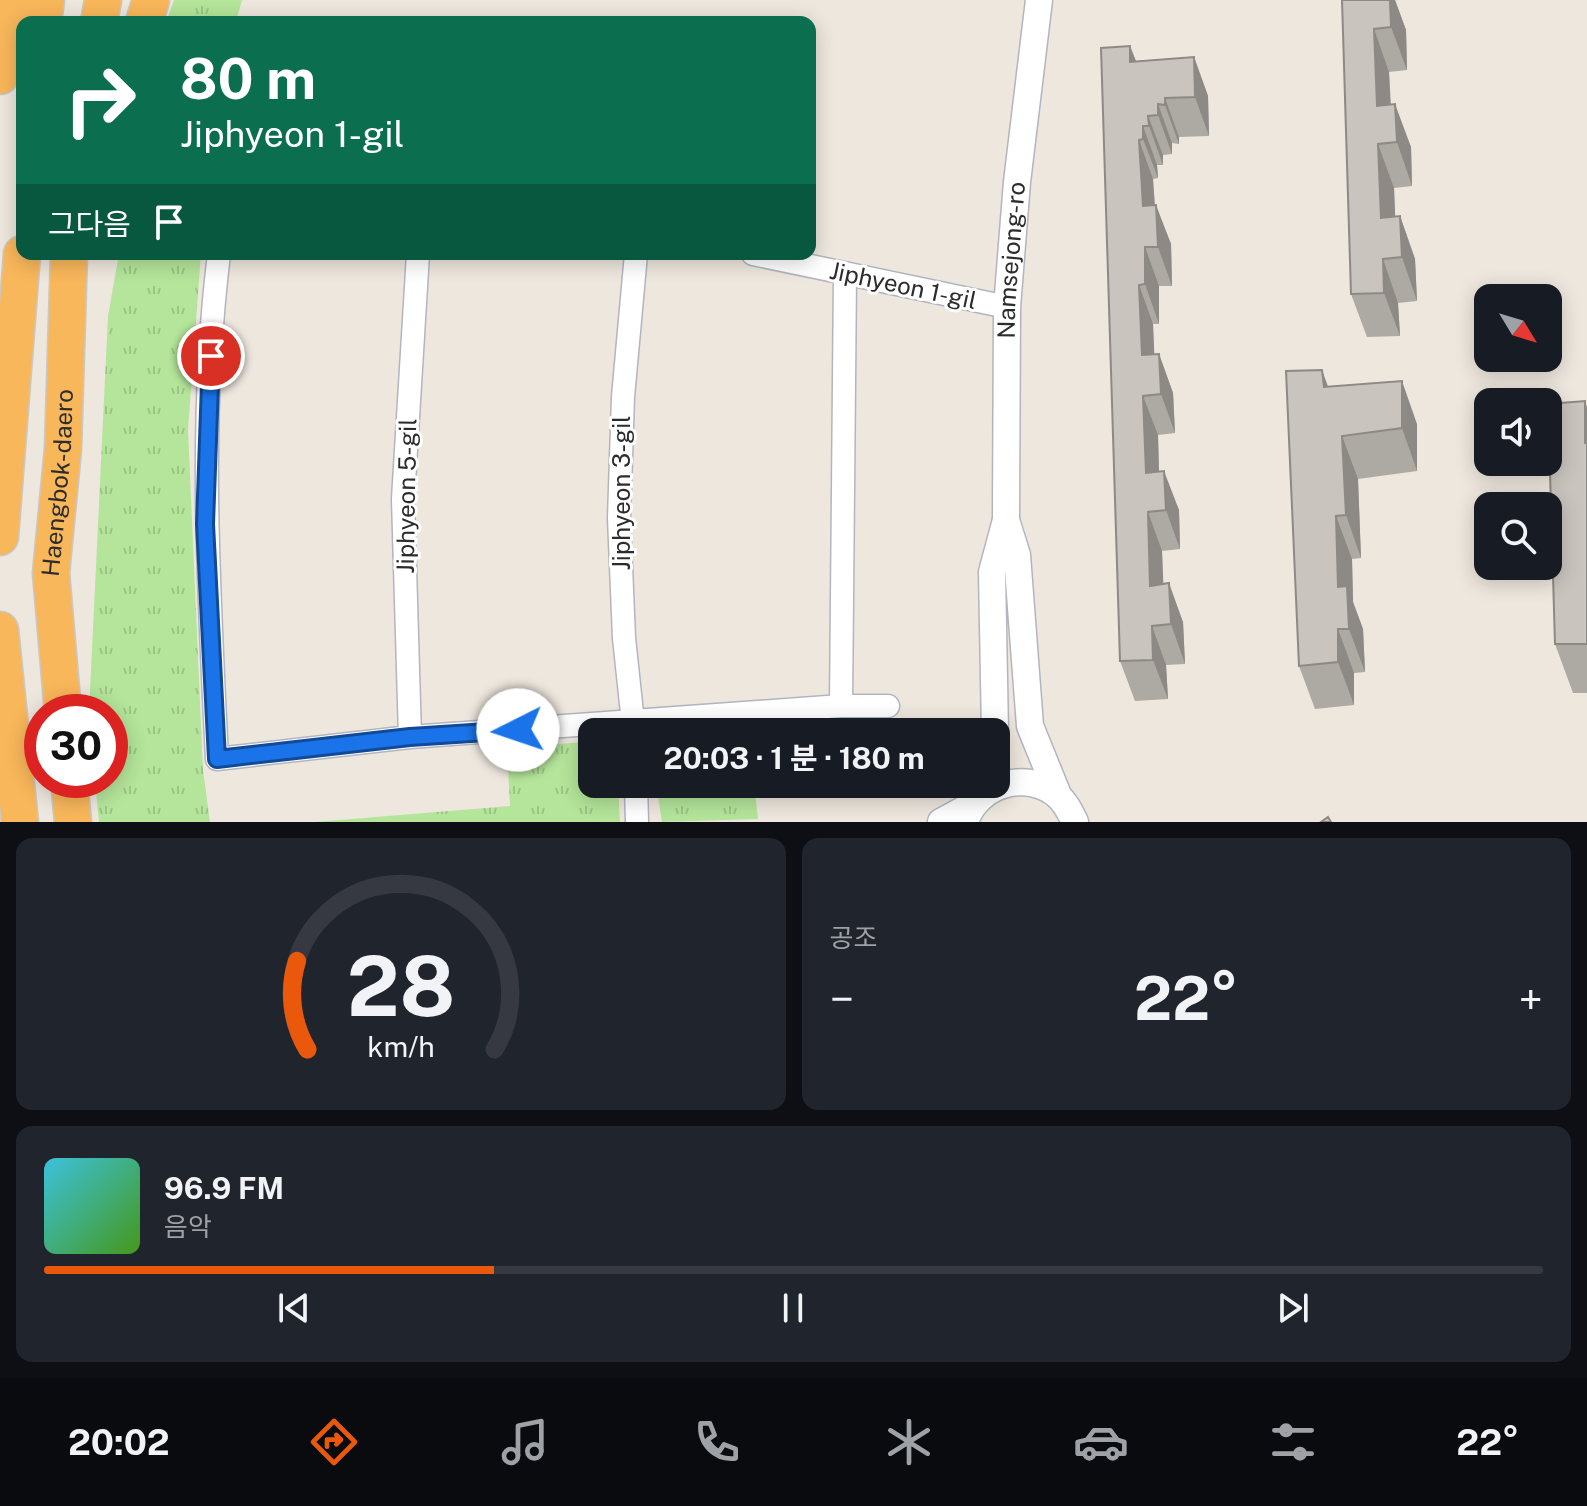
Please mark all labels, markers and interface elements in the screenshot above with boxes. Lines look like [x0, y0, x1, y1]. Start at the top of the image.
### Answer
text: 80 m [180, 46, 316, 112]
icon: right [48, 48, 152, 152]
text: Jiphyeon 1-gil [180, 113, 404, 155]
street label: Namsejong-ro [992, 181, 1030, 339]
icon: arrive [147, 200, 191, 244]
text: 그다음 [48, 206, 131, 242]
street label: Jiphyeon 1-gil [827, 256, 979, 314]
north arrow [1474, 284, 1562, 372]
map controls [1474, 284, 1562, 580]
pin [177, 322, 245, 390]
icon: arrive [189, 334, 233, 378]
button: sound [1474, 388, 1562, 476]
street label: Haengbok-daero [36, 389, 78, 578]
street label: Jiphyeon 3-gil [607, 415, 635, 571]
street label: Jiphyeon 5-gil [391, 418, 421, 574]
button: search [1474, 492, 1562, 580]
position arrow [476, 688, 560, 772]
speed limit sign: 30 [24, 694, 128, 798]
text: 20:03 · 1 분 · 180 m [663, 740, 925, 776]
text: 공조 [830, 922, 877, 953]
text: 28 [346, 937, 455, 1035]
text: 22° [1134, 963, 1239, 1034]
text: − [830, 973, 854, 1025]
text: + [1519, 973, 1543, 1025]
text: km/h [367, 1030, 434, 1063]
text: 96.9 FM [164, 1170, 284, 1206]
text: 음악 [164, 1211, 212, 1242]
icon: previous [272, 1286, 316, 1330]
icon: pause [771, 1286, 815, 1330]
icon: next [1271, 1286, 1315, 1330]
icon: directions [306, 1414, 362, 1470]
icon: music [497, 1414, 553, 1470]
icon: phone [689, 1414, 745, 1470]
icon: climate [881, 1414, 937, 1470]
icon: car [1073, 1414, 1129, 1470]
icon: filters [1265, 1414, 1321, 1470]
text: 20:02 [68, 1421, 170, 1463]
text: 22° [1456, 1421, 1519, 1463]

